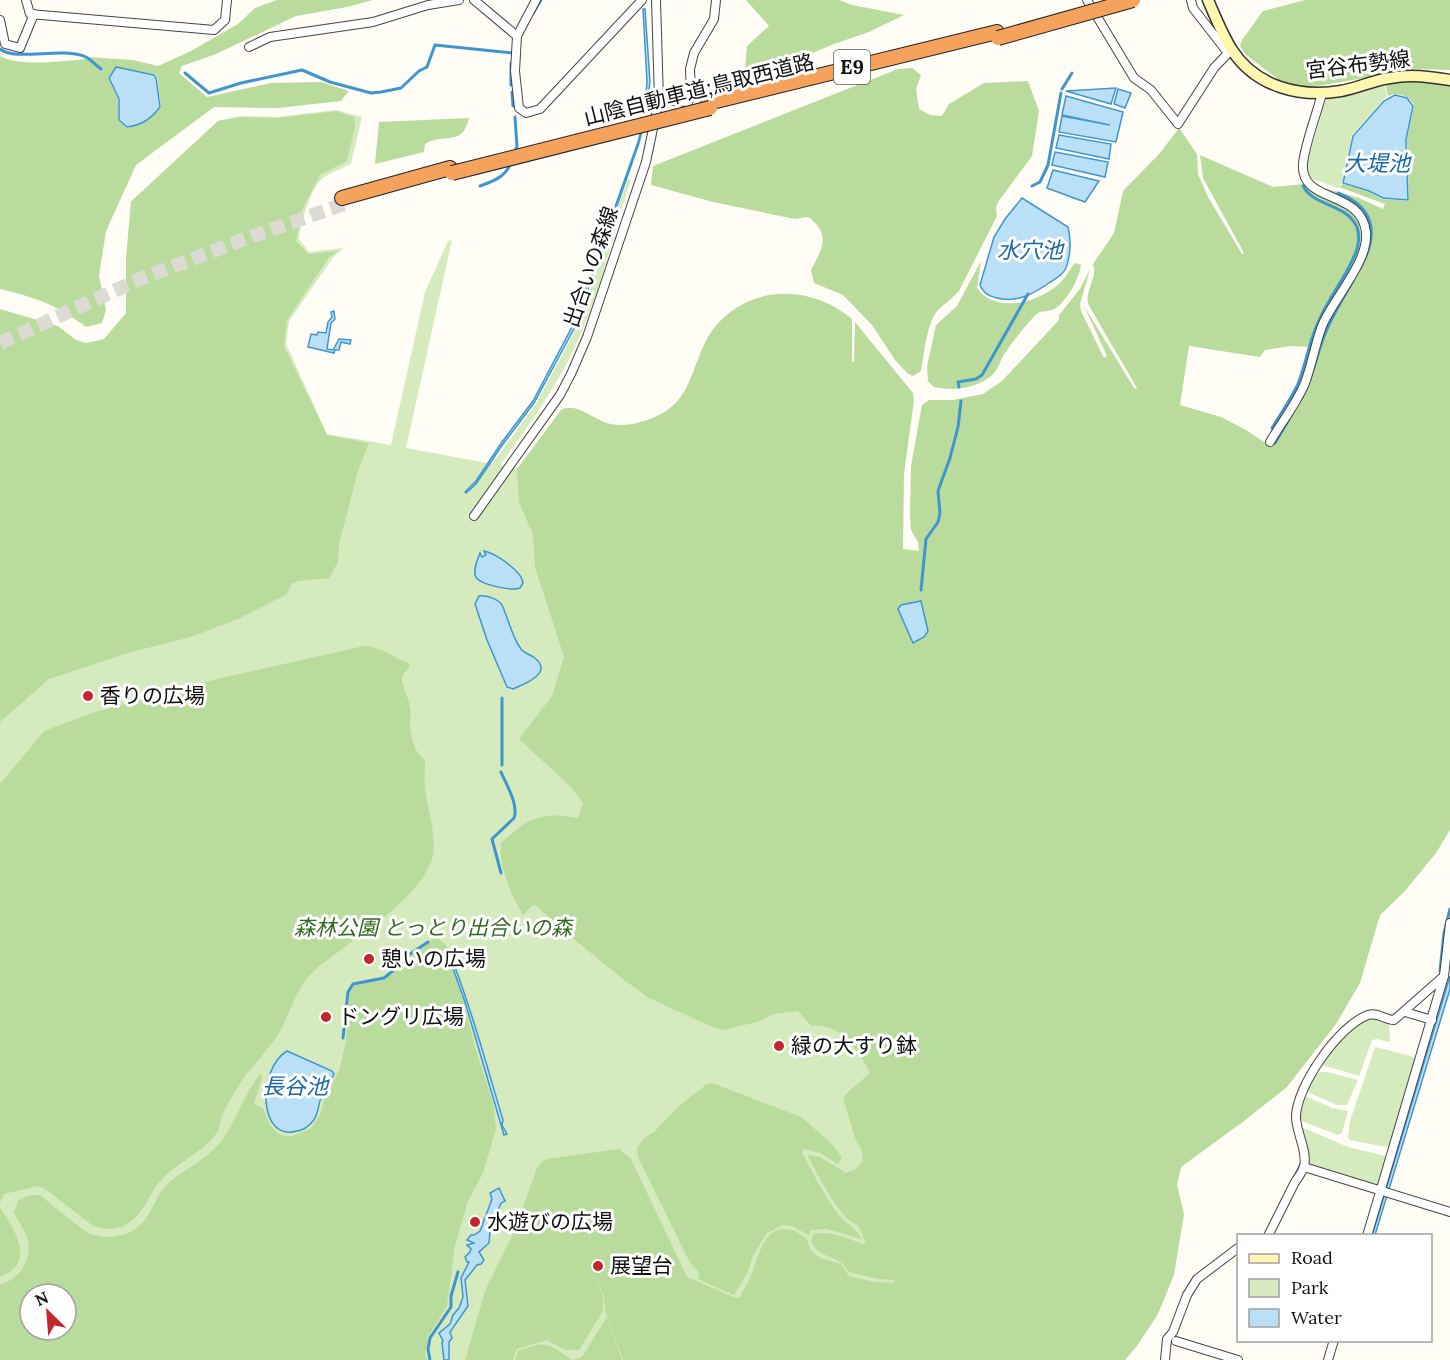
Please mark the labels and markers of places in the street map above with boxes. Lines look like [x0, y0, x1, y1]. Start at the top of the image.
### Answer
place label: 香りの広場 [100, 682, 205, 709]
marker: 香りの広場 [81, 689, 95, 703]
place label: 憩いの広場 [381, 945, 486, 972]
marker: 憩いの広場 [362, 952, 376, 966]
place label: ドングリ広場 [338, 1003, 464, 1030]
marker: ドングリ広場 [319, 1010, 333, 1024]
place label: 緑の大すり鉢 [791, 1032, 917, 1059]
marker: 緑の大すり鉢 [772, 1039, 786, 1053]
place label: 水遊びの広場 [487, 1208, 613, 1235]
marker: 水遊びの広場 [468, 1215, 482, 1229]
place label: 展望台 [610, 1252, 673, 1279]
marker: 展望台 [591, 1259, 605, 1273]

